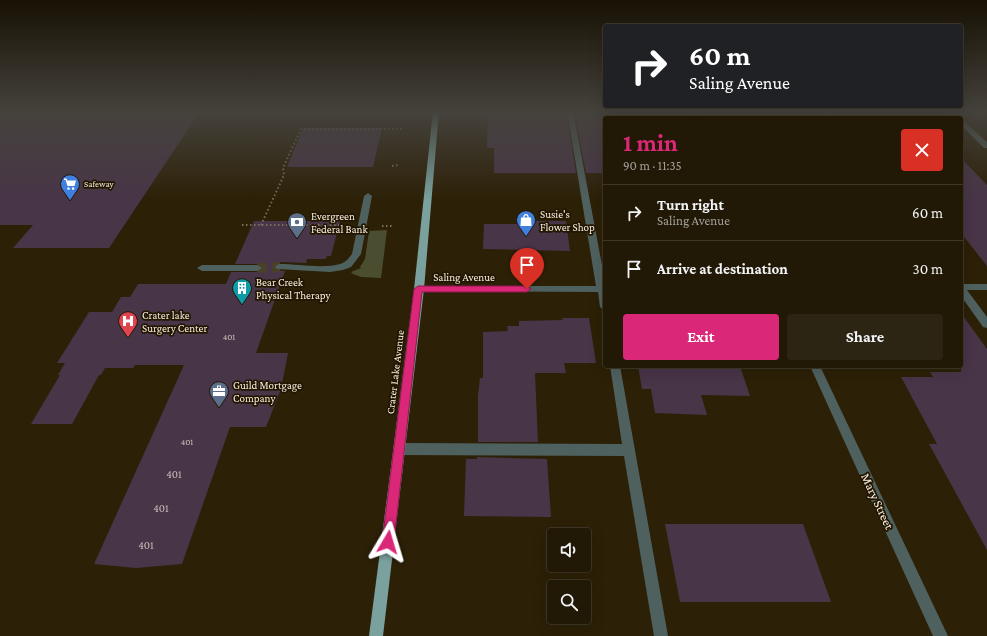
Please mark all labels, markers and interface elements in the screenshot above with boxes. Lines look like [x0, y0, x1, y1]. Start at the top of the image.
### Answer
icon: right [623, 40, 675, 92]
text: 60 m [689, 40, 750, 71]
text: Saling Avenue [689, 73, 790, 93]
text: 1 min [623, 129, 678, 156]
button: close [901, 129, 943, 171]
text: 90 m · 11:35 [623, 158, 682, 173]
supermarket icon: Safeway [59, 173, 81, 201]
place label: Safeway [84, 179, 115, 189]
text: Turn right [657, 197, 724, 213]
icon: right [623, 202, 645, 224]
text: 60 m [912, 205, 943, 221]
place label: Susie's Flower Shop [540, 208, 595, 234]
shop icon: Susie's Flower Shop [515, 209, 537, 237]
place label: Evergreen Federal Bank [311, 210, 368, 235]
bank icon: Evergreen Federal Bank [286, 211, 308, 239]
text: Saling Avenue [657, 213, 730, 228]
pin [510, 248, 544, 289]
icon: arrive [516, 254, 538, 276]
icon: arrive [623, 258, 645, 280]
text: Arrive at destination [657, 261, 788, 277]
text: 30 m [913, 261, 943, 277]
street label: Saling Avenue [433, 271, 495, 284]
place label: Bear Creek Physical Therapy [256, 276, 331, 302]
building icon: Bear Creek Physical Therapy [231, 277, 253, 305]
place label: Crater lake Surgery Center [142, 309, 207, 335]
hospital icon: Crater lake Surgery Center [117, 310, 139, 338]
button: Exit [623, 314, 779, 360]
button: Share [787, 314, 943, 360]
street label: Crater Lake Avenue [384, 329, 406, 415]
house number: 401 [223, 332, 235, 342]
place label: Guild Mortgage Company [233, 379, 302, 405]
office icon: Guild Mortgage Company [208, 380, 230, 408]
house number: 401 [181, 437, 193, 447]
house number: 401 [166, 468, 182, 480]
street label: Mary Street [858, 471, 897, 532]
house number: 401 [153, 502, 169, 514]
position arrow [367, 521, 409, 563]
map controls [547, 528, 591, 624]
button: sound [547, 528, 591, 572]
house number: 401 [138, 539, 154, 551]
button: search [547, 580, 591, 624]

